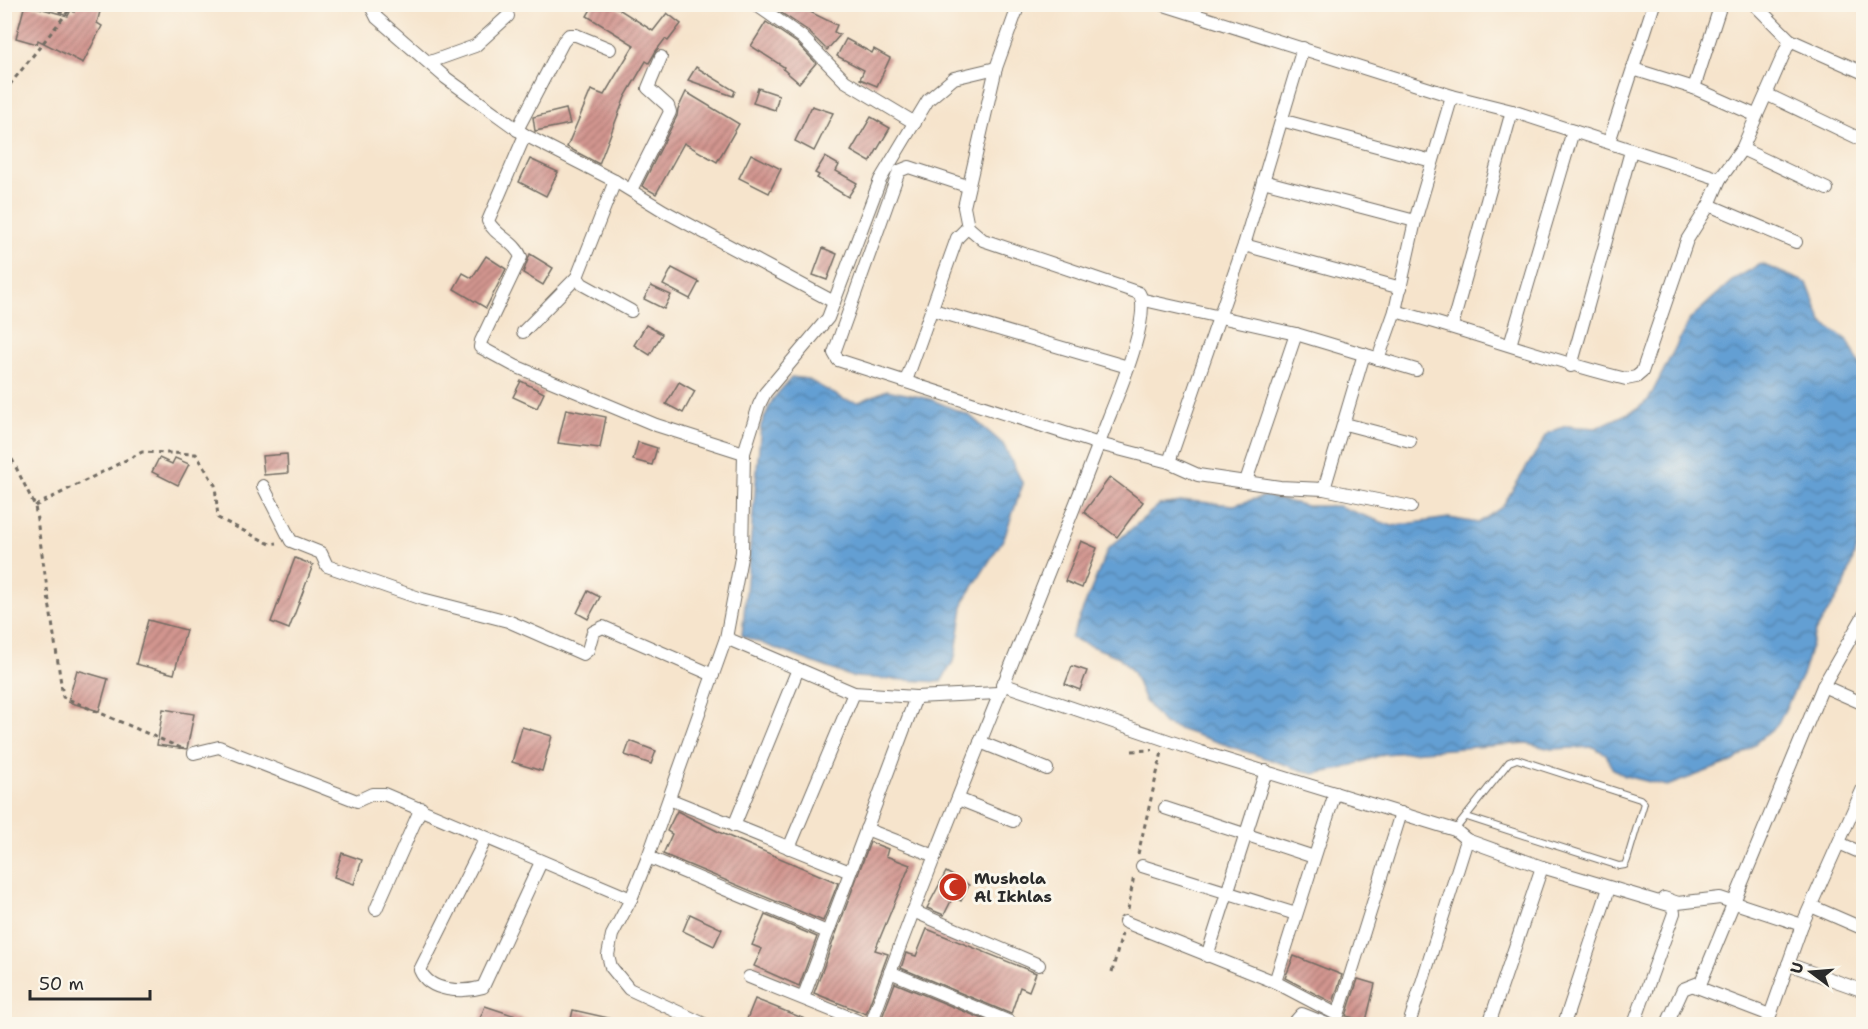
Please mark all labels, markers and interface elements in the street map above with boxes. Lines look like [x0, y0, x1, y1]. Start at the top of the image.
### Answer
place label: Mushola Al Ikhlas [974, 868, 1052, 907]
mosque icon: Mushola Al Ikhlas [937, 871, 969, 903]
north arrow [1781, 942, 1841, 1002]
text: U [1785, 960, 1809, 976]
scale bar [30, 963, 150, 1001]
text: 50 m [39, 972, 84, 996]

